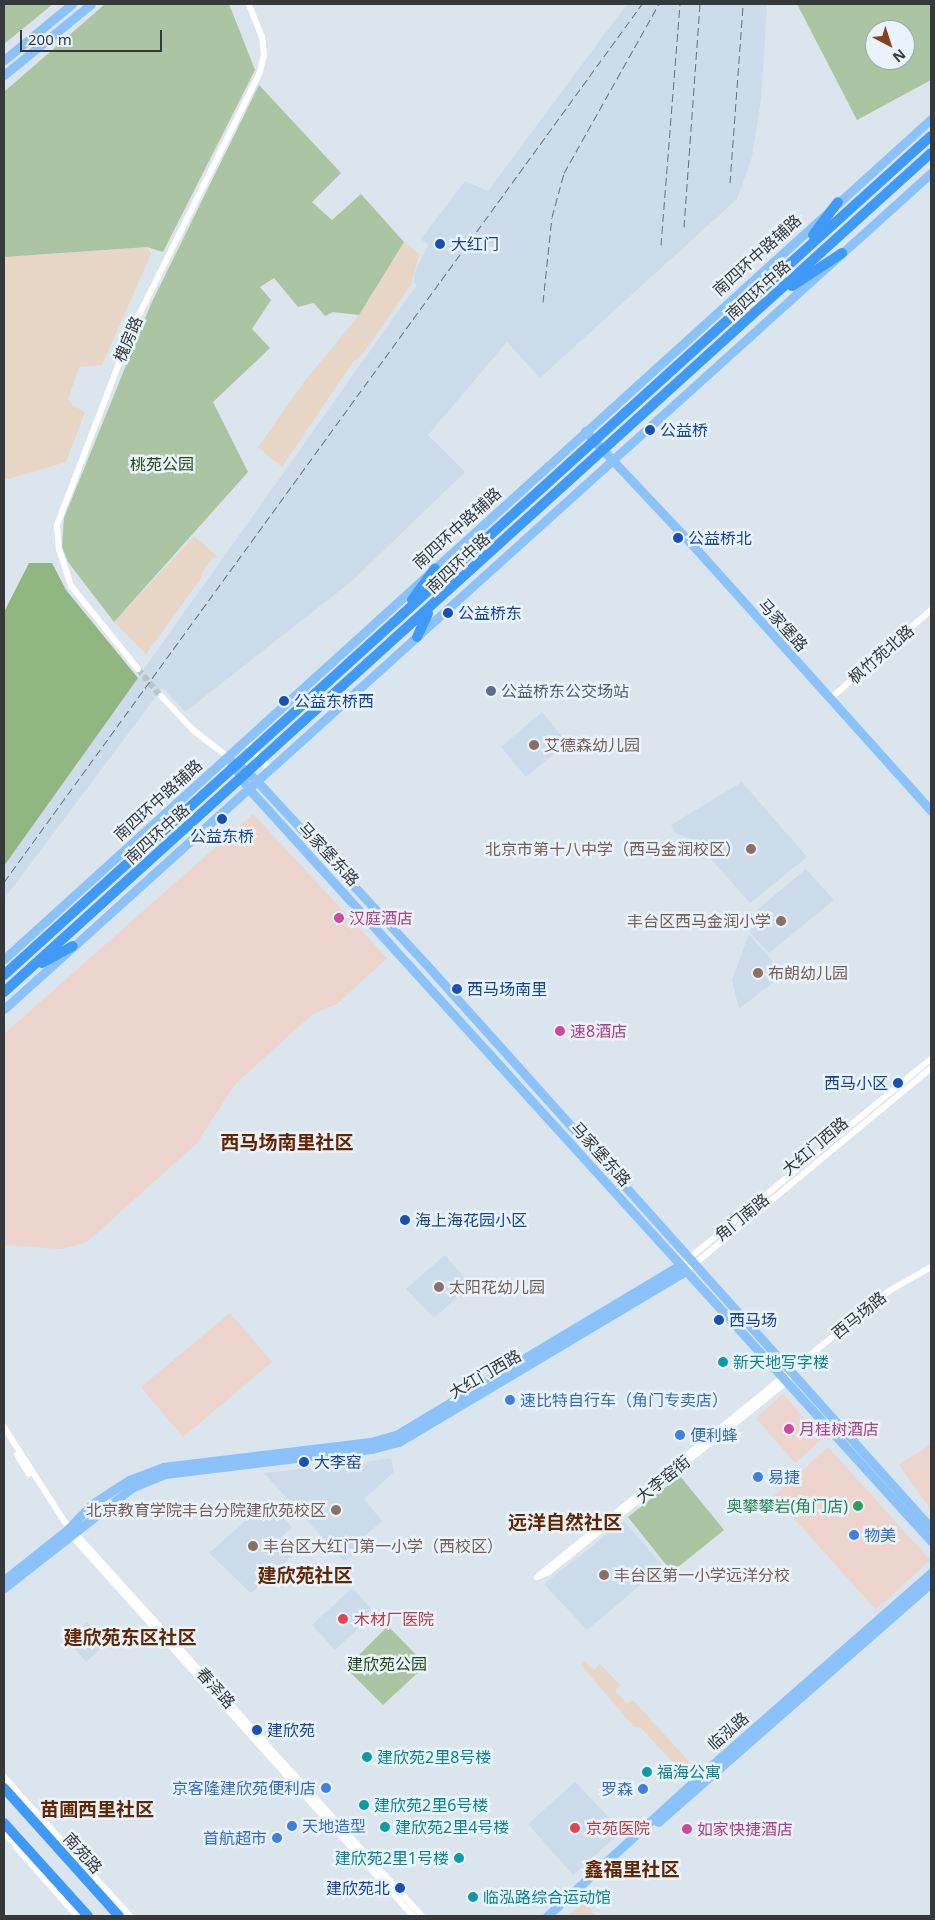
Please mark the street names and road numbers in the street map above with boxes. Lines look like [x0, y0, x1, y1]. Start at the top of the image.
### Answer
street label: 南四环中路辅路 [709, 210, 805, 300]
street label: 南四环中路 [722, 256, 794, 324]
street label: 槐房路 [110, 313, 146, 365]
street label: 南四环中路辅路 [409, 483, 505, 573]
street label: 南四环中路 [422, 529, 494, 597]
street label: 马家堡路 [754, 595, 812, 655]
street label: 枫竹苑北路 [845, 621, 917, 687]
street label: 南四环中路辅路 [110, 755, 206, 845]
street label: 南四环中路 [121, 800, 193, 868]
street label: 马家堡东路 [295, 818, 363, 890]
street label: 大红门西路 [778, 1113, 852, 1179]
street label: 马家堡东路 [567, 1118, 635, 1190]
street label: 角门南路 [711, 1189, 773, 1245]
street label: 西马场路 [828, 1287, 890, 1343]
street label: 大红门西路 [446, 1346, 524, 1402]
street label: 大李窑街 [632, 1451, 694, 1507]
street label: 春泽路 [193, 1664, 239, 1712]
street label: 临泓路 [704, 1708, 752, 1754]
street label: 南苑路 [60, 1829, 106, 1877]

